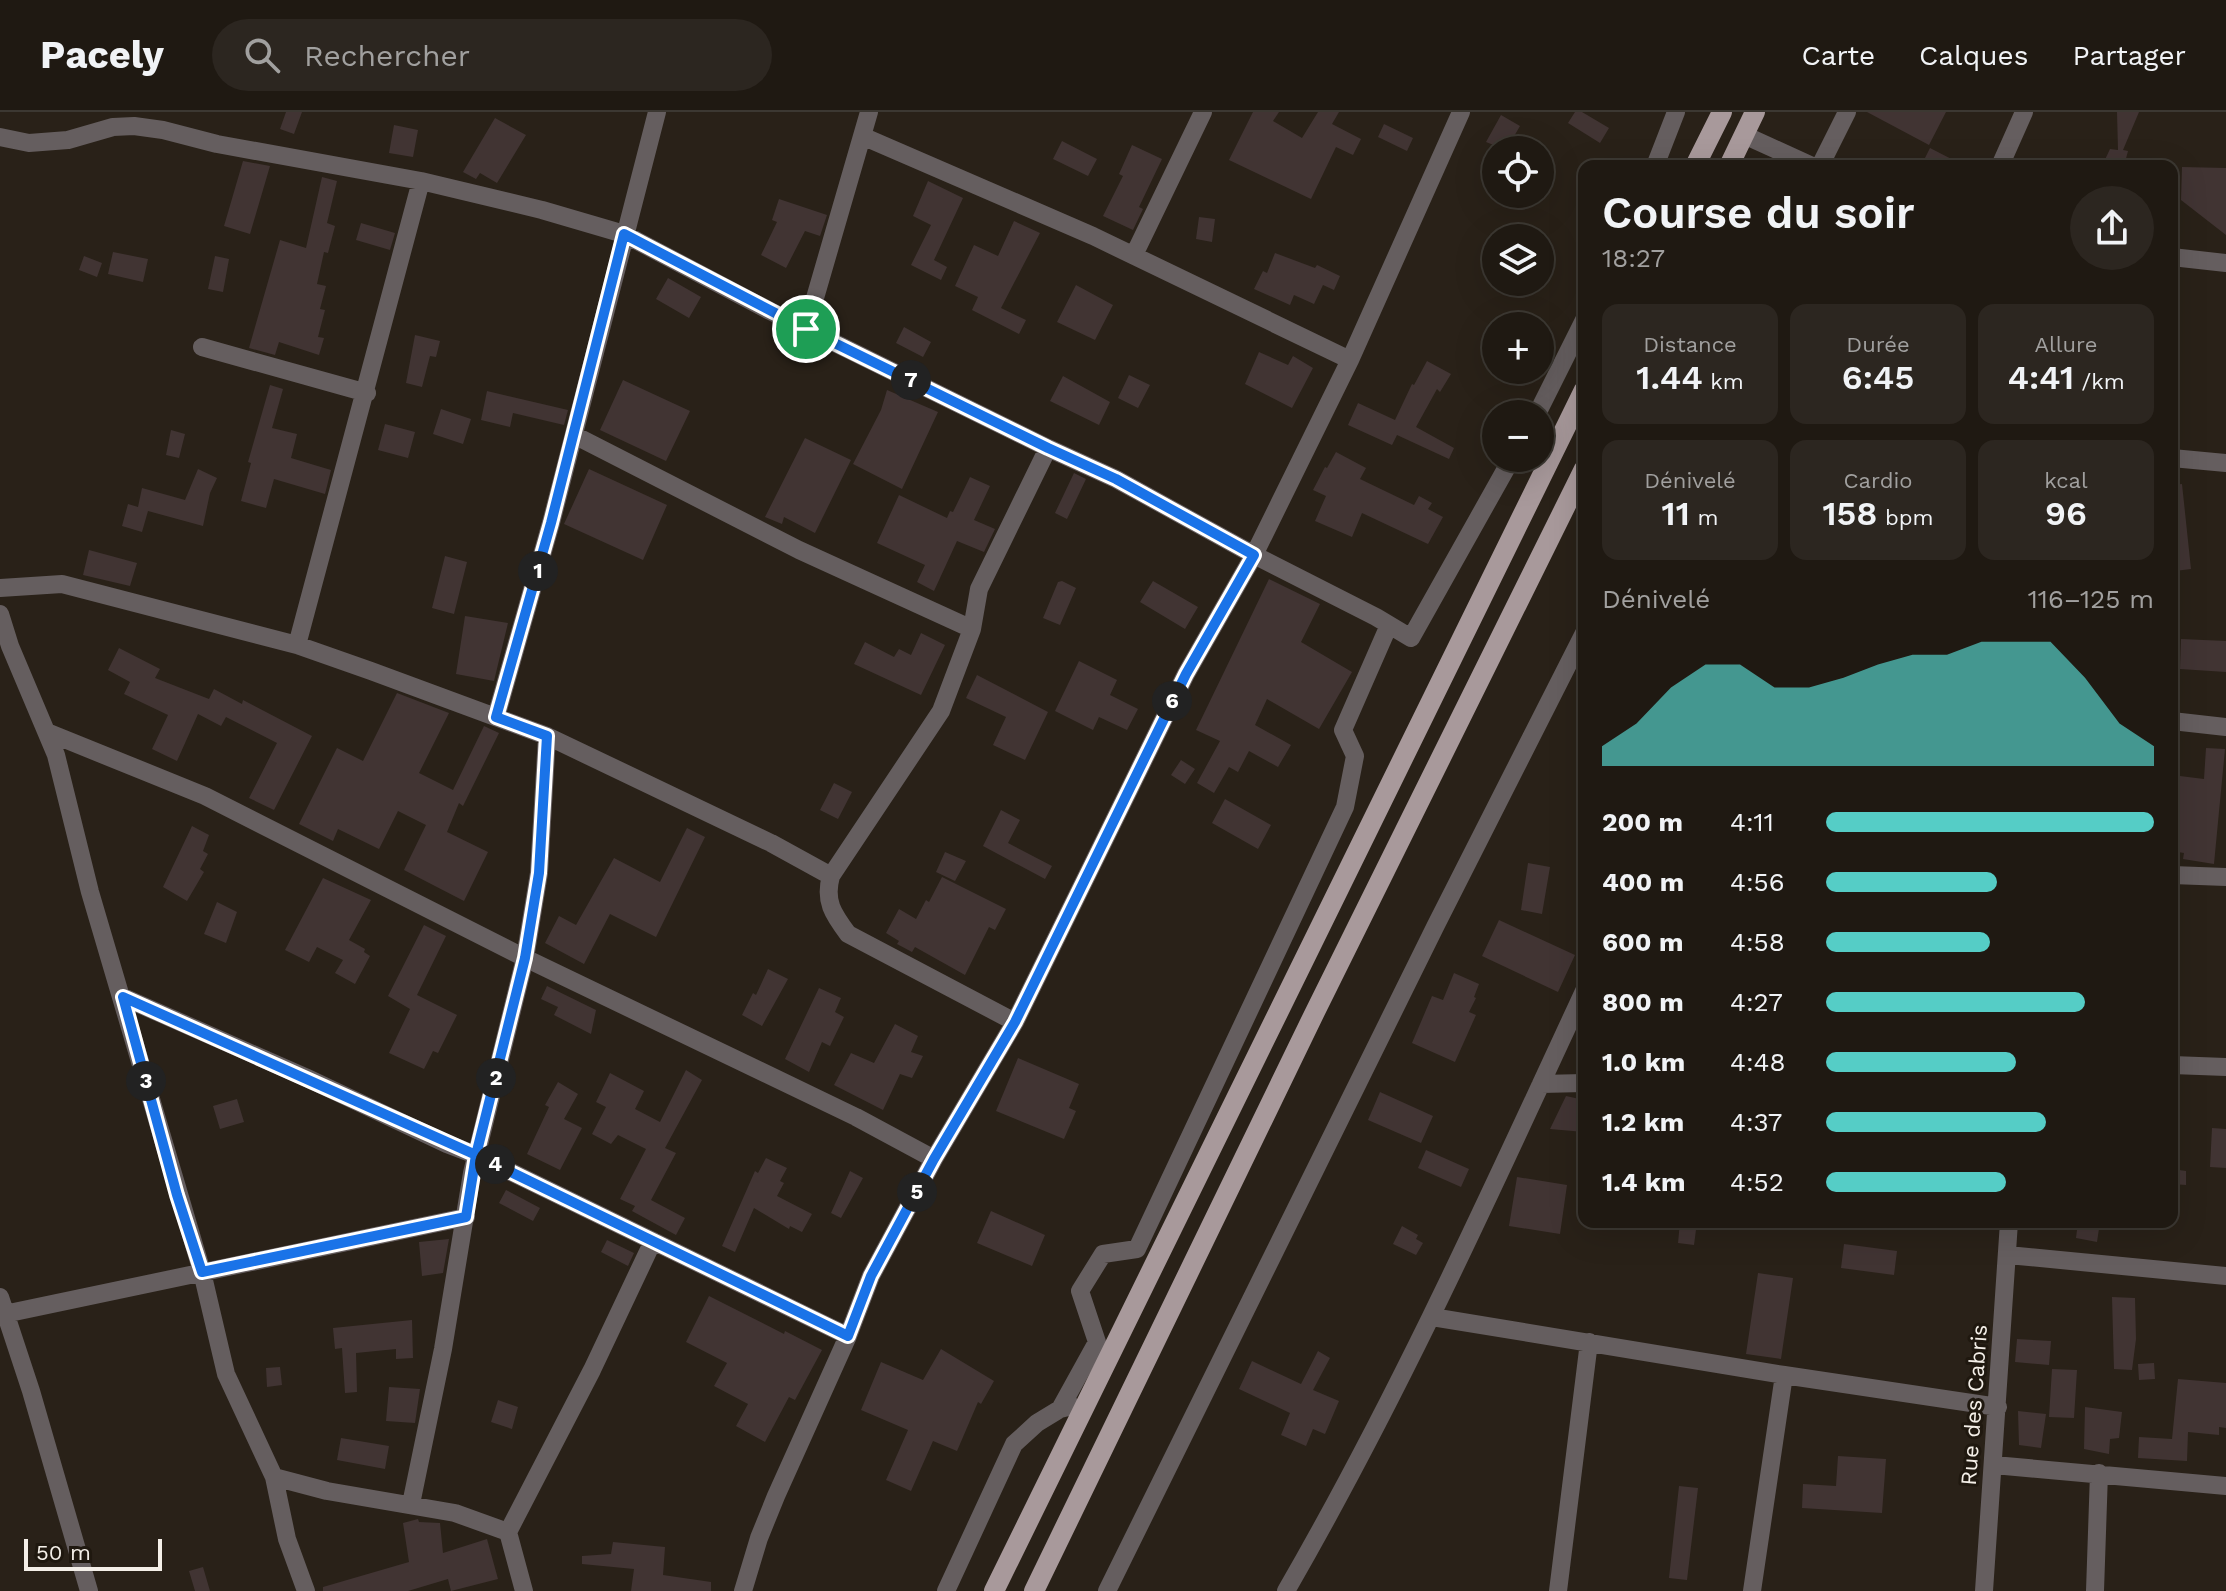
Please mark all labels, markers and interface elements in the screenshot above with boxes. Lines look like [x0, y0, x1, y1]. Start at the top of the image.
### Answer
search box [212, 19, 772, 91]
text: Pacely [40, 33, 164, 77]
icon: search [240, 33, 284, 77]
text: Rechercher [304, 38, 470, 73]
text: Carte [1802, 39, 1875, 72]
text: Calques [1919, 39, 2028, 72]
text: Partager [2072, 39, 2186, 72]
map controls [1482, 136, 1554, 472]
button: locate [1482, 136, 1554, 208]
button: share [2070, 186, 2154, 270]
text: Course du soir [1602, 187, 1915, 239]
button: layers [1482, 224, 1554, 296]
text: 18:27 [1602, 243, 1665, 273]
pin [772, 295, 840, 363]
icon: arrive [784, 307, 828, 351]
button: + [1482, 312, 1554, 384]
text: Distance [1643, 332, 1737, 357]
text: Durée [1846, 332, 1910, 357]
text: Allure [2035, 332, 2097, 357]
text: 1.44 [1636, 357, 1703, 397]
text: 6:45 [1842, 357, 1914, 397]
text: 4:41 [2007, 357, 2074, 397]
pin: 7 [891, 360, 931, 400]
text: 7 [904, 367, 918, 392]
text: km [1703, 369, 1744, 394]
text: /km [2074, 369, 2125, 394]
button: − [1482, 400, 1554, 472]
text: Dénivelé [1644, 468, 1736, 493]
text: Cardio [1843, 468, 1913, 493]
text: kcal [2044, 468, 2088, 493]
text: 11 [1662, 493, 1690, 533]
text: 158 [1822, 493, 1878, 533]
text: 96 [2045, 493, 2087, 533]
text: m [1690, 505, 1718, 530]
text: bpm [1878, 505, 1934, 530]
pin: 1 [518, 551, 558, 591]
text: 1 [533, 558, 543, 583]
text: Dénivelé [1602, 584, 1710, 614]
text: 116–125 m [2028, 584, 2154, 614]
pin: 6 [1152, 681, 1192, 721]
text: 6 [1165, 688, 1179, 713]
text: 200 m [1602, 807, 1683, 837]
text: 4:11 [1730, 807, 1774, 837]
text: 400 m [1602, 867, 1684, 897]
text: 4:56 [1730, 867, 1785, 897]
text: 600 m [1602, 927, 1683, 957]
text: 4:58 [1730, 927, 1785, 957]
text: 800 m [1602, 987, 1684, 1017]
text: 4:27 [1730, 987, 1783, 1017]
text: 1.0 km [1602, 1047, 1685, 1077]
text: 4:48 [1730, 1047, 1785, 1077]
pin: 2 [476, 1058, 516, 1098]
pin: 3 [126, 1061, 166, 1101]
text: 2 [489, 1065, 503, 1090]
text: 3 [139, 1068, 153, 1093]
text: 1.2 km [1602, 1107, 1684, 1137]
text: 4:37 [1730, 1107, 1782, 1137]
pin: 4 [475, 1144, 515, 1184]
text: 4 [488, 1151, 502, 1176]
text: 1.4 km [1602, 1167, 1686, 1197]
text: 4:52 [1730, 1167, 1784, 1197]
pin: 5 [897, 1172, 937, 1212]
text: 5 [911, 1179, 923, 1204]
street label: Rue des Cabris [1956, 1324, 1992, 1486]
scale bar [24, 1535, 162, 1571]
text: 50 m [36, 1540, 91, 1565]

